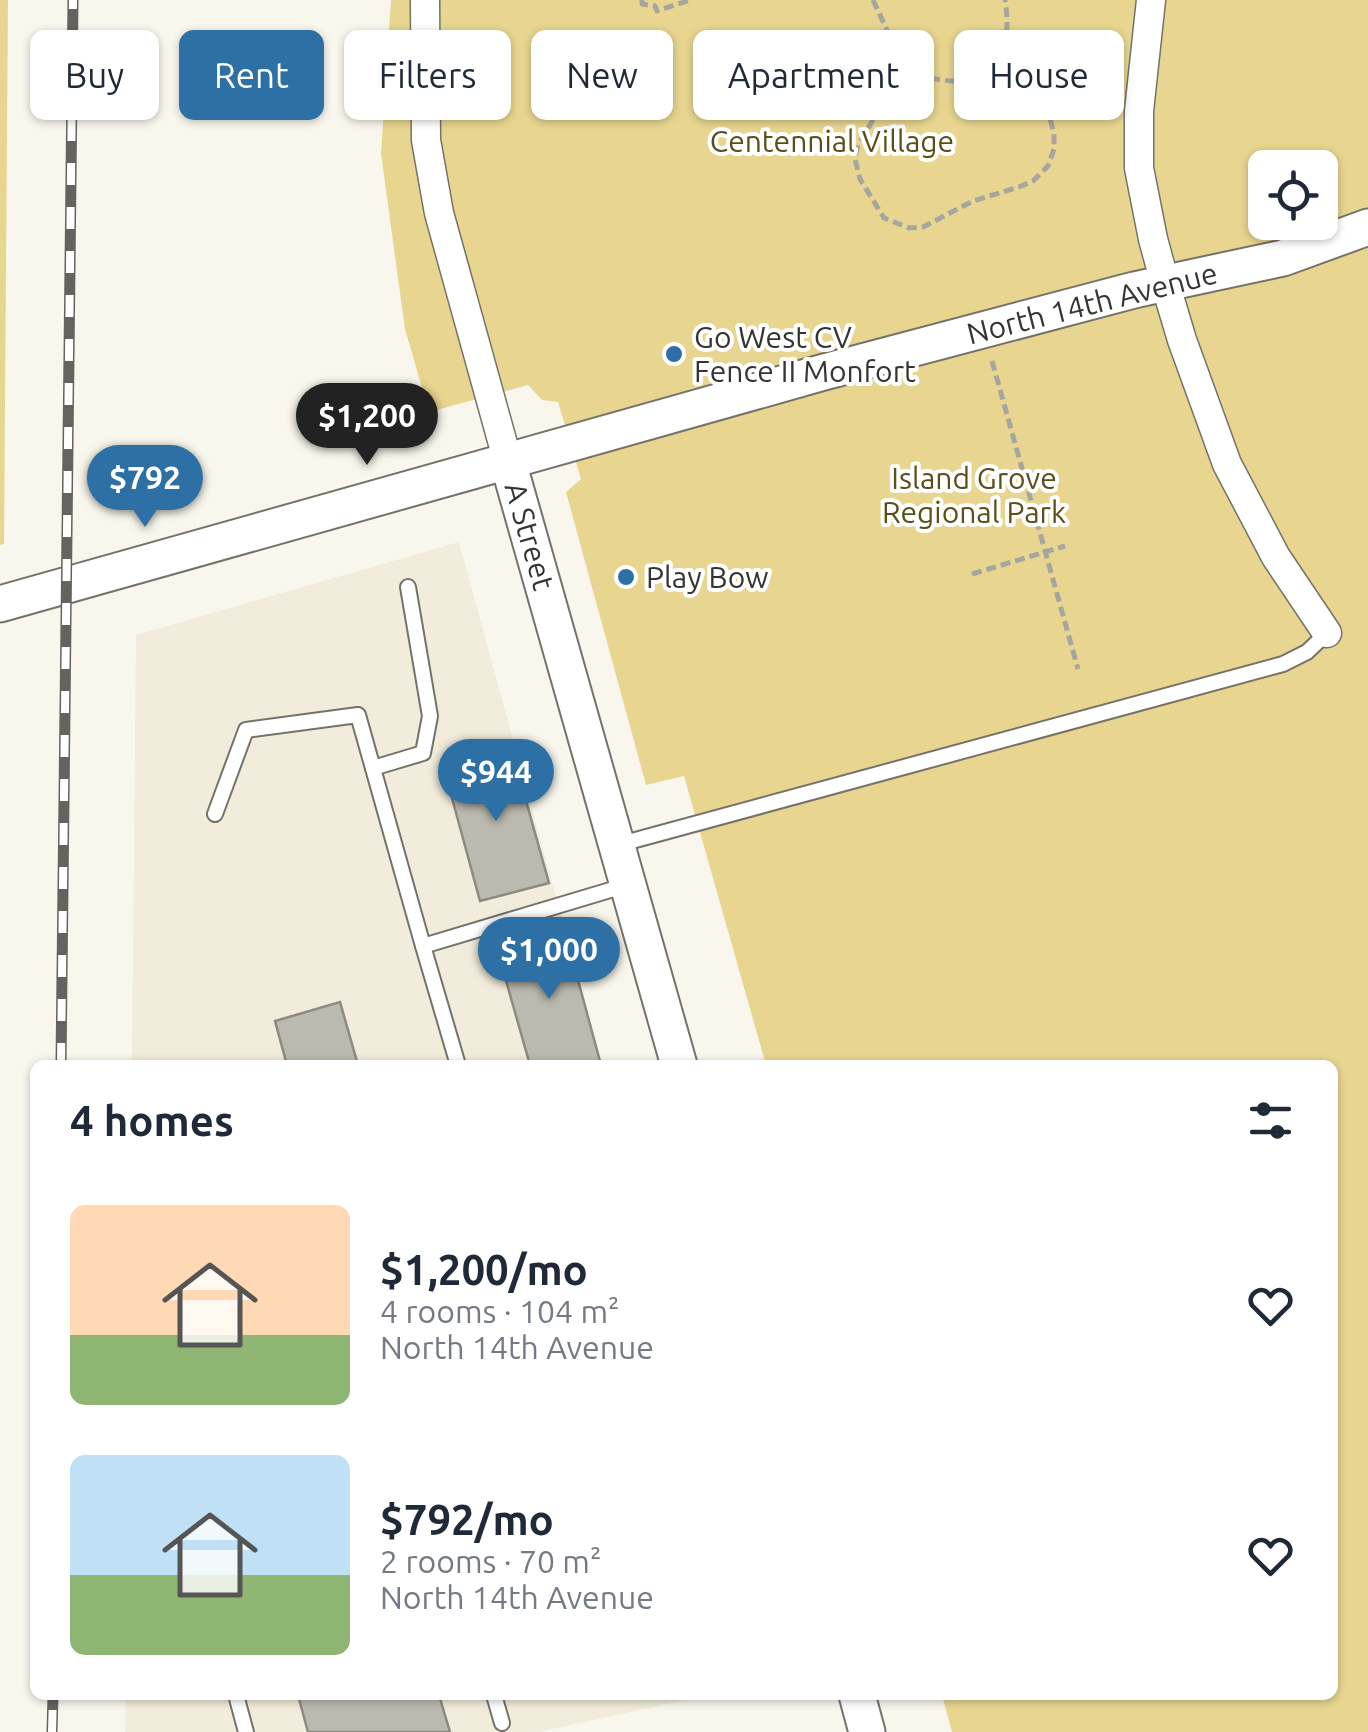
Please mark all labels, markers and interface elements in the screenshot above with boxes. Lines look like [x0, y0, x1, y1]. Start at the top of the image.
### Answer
chip: Buy [30, 30, 159, 120]
chip: Rent [179, 30, 324, 120]
chip: Filters [344, 30, 511, 120]
chip: New [531, 30, 673, 120]
chip: Apartment [693, 30, 934, 120]
chip: House [954, 30, 1124, 120]
park label: Centennial Village [710, 124, 954, 158]
map controls [1248, 150, 1338, 240]
button: locate [1248, 150, 1338, 240]
street label: North 14th Avenue [963, 255, 1221, 351]
place label: Go West CV Fence II Monfort [694, 320, 916, 388]
marker: Go West CV Fence II Monfort [663, 343, 685, 365]
pin: $1,200 [286, 383, 448, 468]
text: $1,200 [318, 397, 416, 433]
pin: $792 [86, 445, 204, 530]
text: $792 [109, 459, 181, 495]
park label: Island Grove Regional Park [882, 461, 1066, 529]
street label: A Street [498, 478, 562, 594]
place label: Play Bow [646, 560, 768, 594]
marker: Play Bow [615, 566, 637, 588]
pin: $944 [437, 739, 555, 824]
text: $944 [460, 753, 532, 789]
pin: $1,000 [468, 917, 630, 1002]
text: $1,000 [500, 931, 598, 967]
icon: filters [1243, 1093, 1298, 1148]
text: 4 homes [70, 1097, 234, 1144]
icon: home [150, 1245, 270, 1365]
text: $1,200/mo [380, 1246, 588, 1293]
icon: heart [1243, 1278, 1298, 1333]
text: 4 rooms · 104 m² [380, 1293, 620, 1329]
text: North 14th Avenue [380, 1329, 654, 1365]
icon: home [150, 1495, 270, 1615]
text: $792/mo [380, 1496, 554, 1543]
icon: heart [1243, 1528, 1298, 1583]
text: 2 rooms · 70 m² [380, 1543, 601, 1579]
text: North 14th Avenue [380, 1579, 654, 1615]

